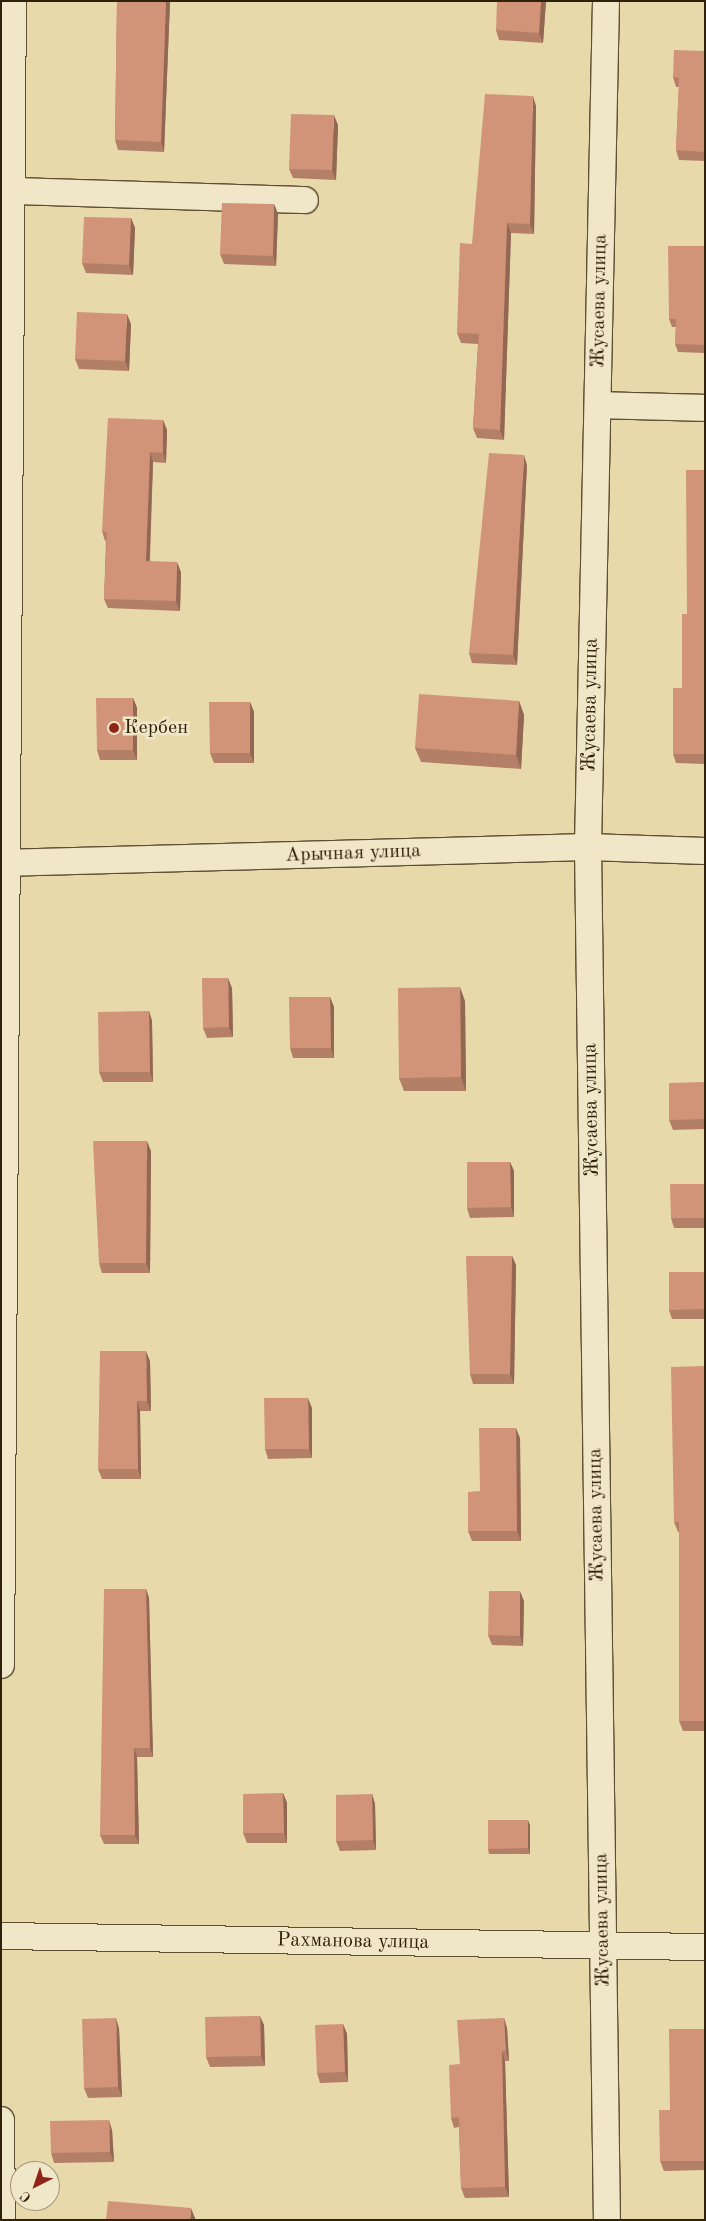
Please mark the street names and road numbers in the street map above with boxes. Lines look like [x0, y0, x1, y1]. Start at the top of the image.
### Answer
street label: Жусаева улица [587, 234, 613, 368]
street label: Жусаева улица [578, 638, 604, 772]
street label: Арычная улица [285, 840, 421, 868]
street label: Жусаева улица [579, 1043, 605, 1177]
street label: Жусаева улица [584, 1448, 610, 1582]
street label: Жусаева улица [590, 1853, 616, 1987]
street label: Рахманова улица [277, 1929, 429, 1955]

